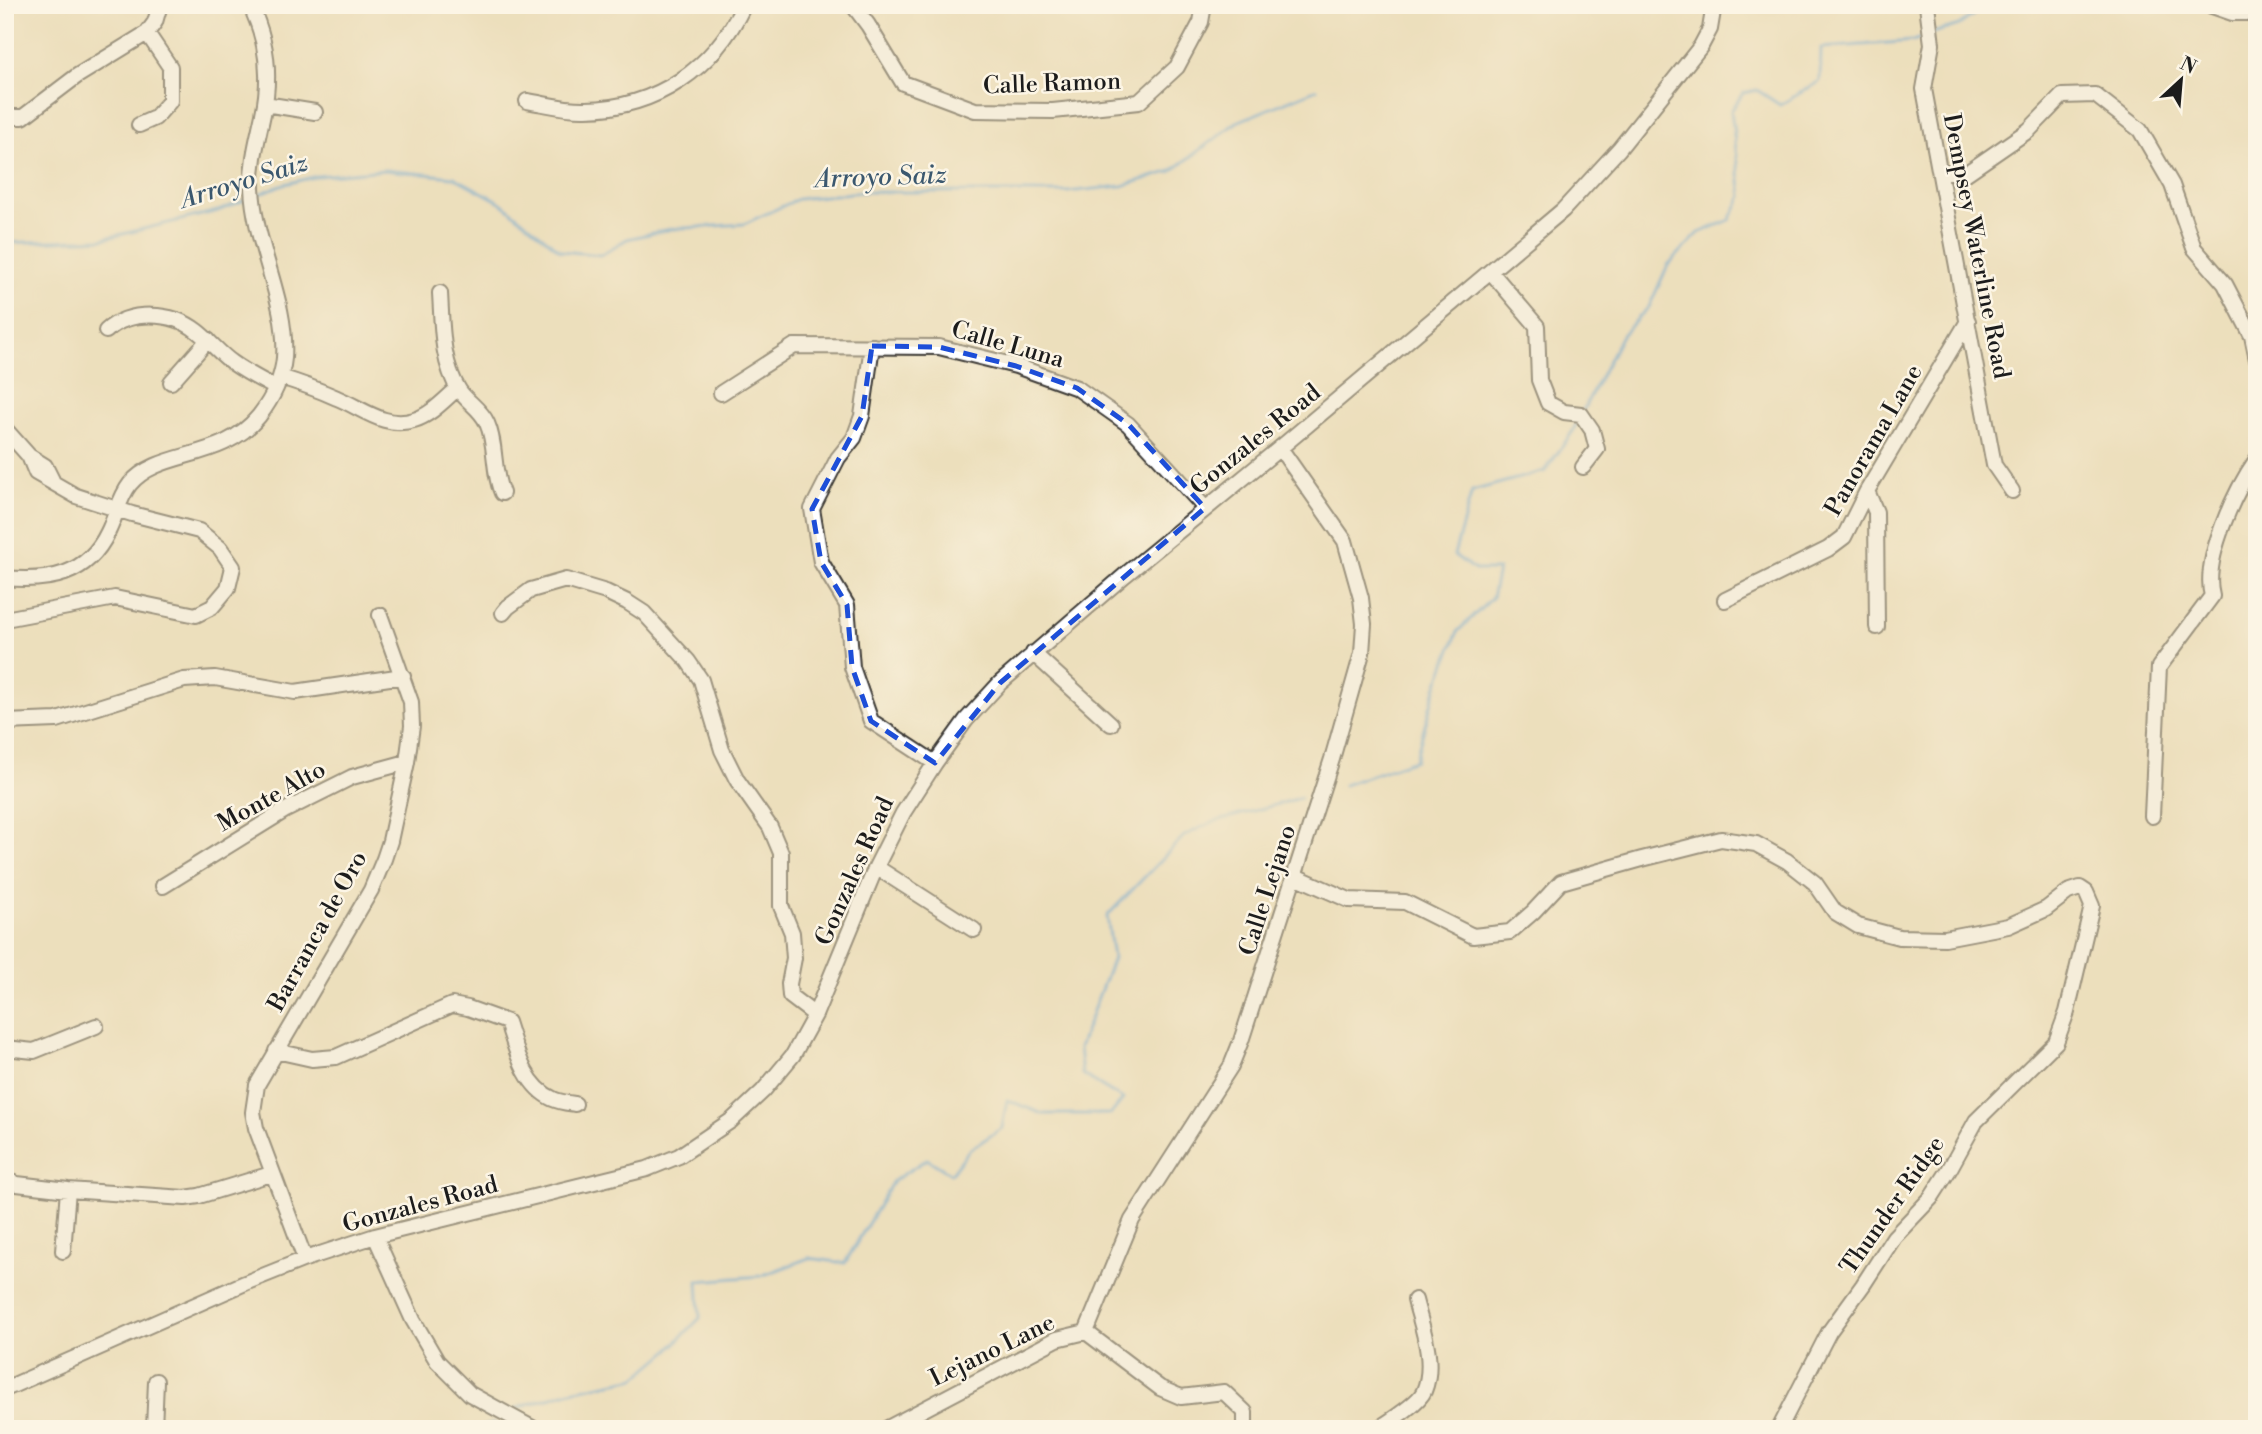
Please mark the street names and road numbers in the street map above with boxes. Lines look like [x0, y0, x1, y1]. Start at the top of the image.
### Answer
street label: Calle Ramon [983, 67, 1122, 101]
street label: Dempsey Waterline Road [1936, 111, 2017, 382]
street label: Calle Luna [948, 315, 1068, 376]
street label: Panorama Lane [1818, 359, 1929, 522]
street label: Gonzales Road [1184, 378, 1327, 502]
street label: Monte Alto [212, 755, 331, 839]
street label: Gonzales Road [809, 792, 901, 950]
street label: Calle Lejano [1233, 821, 1303, 960]
street label: Barranca de Oro [261, 846, 374, 1018]
street label: Thunder Ridge [1834, 1131, 1952, 1281]
street label: Gonzales Road [339, 1170, 502, 1240]
street label: Lejano Lane [925, 1308, 1060, 1394]

